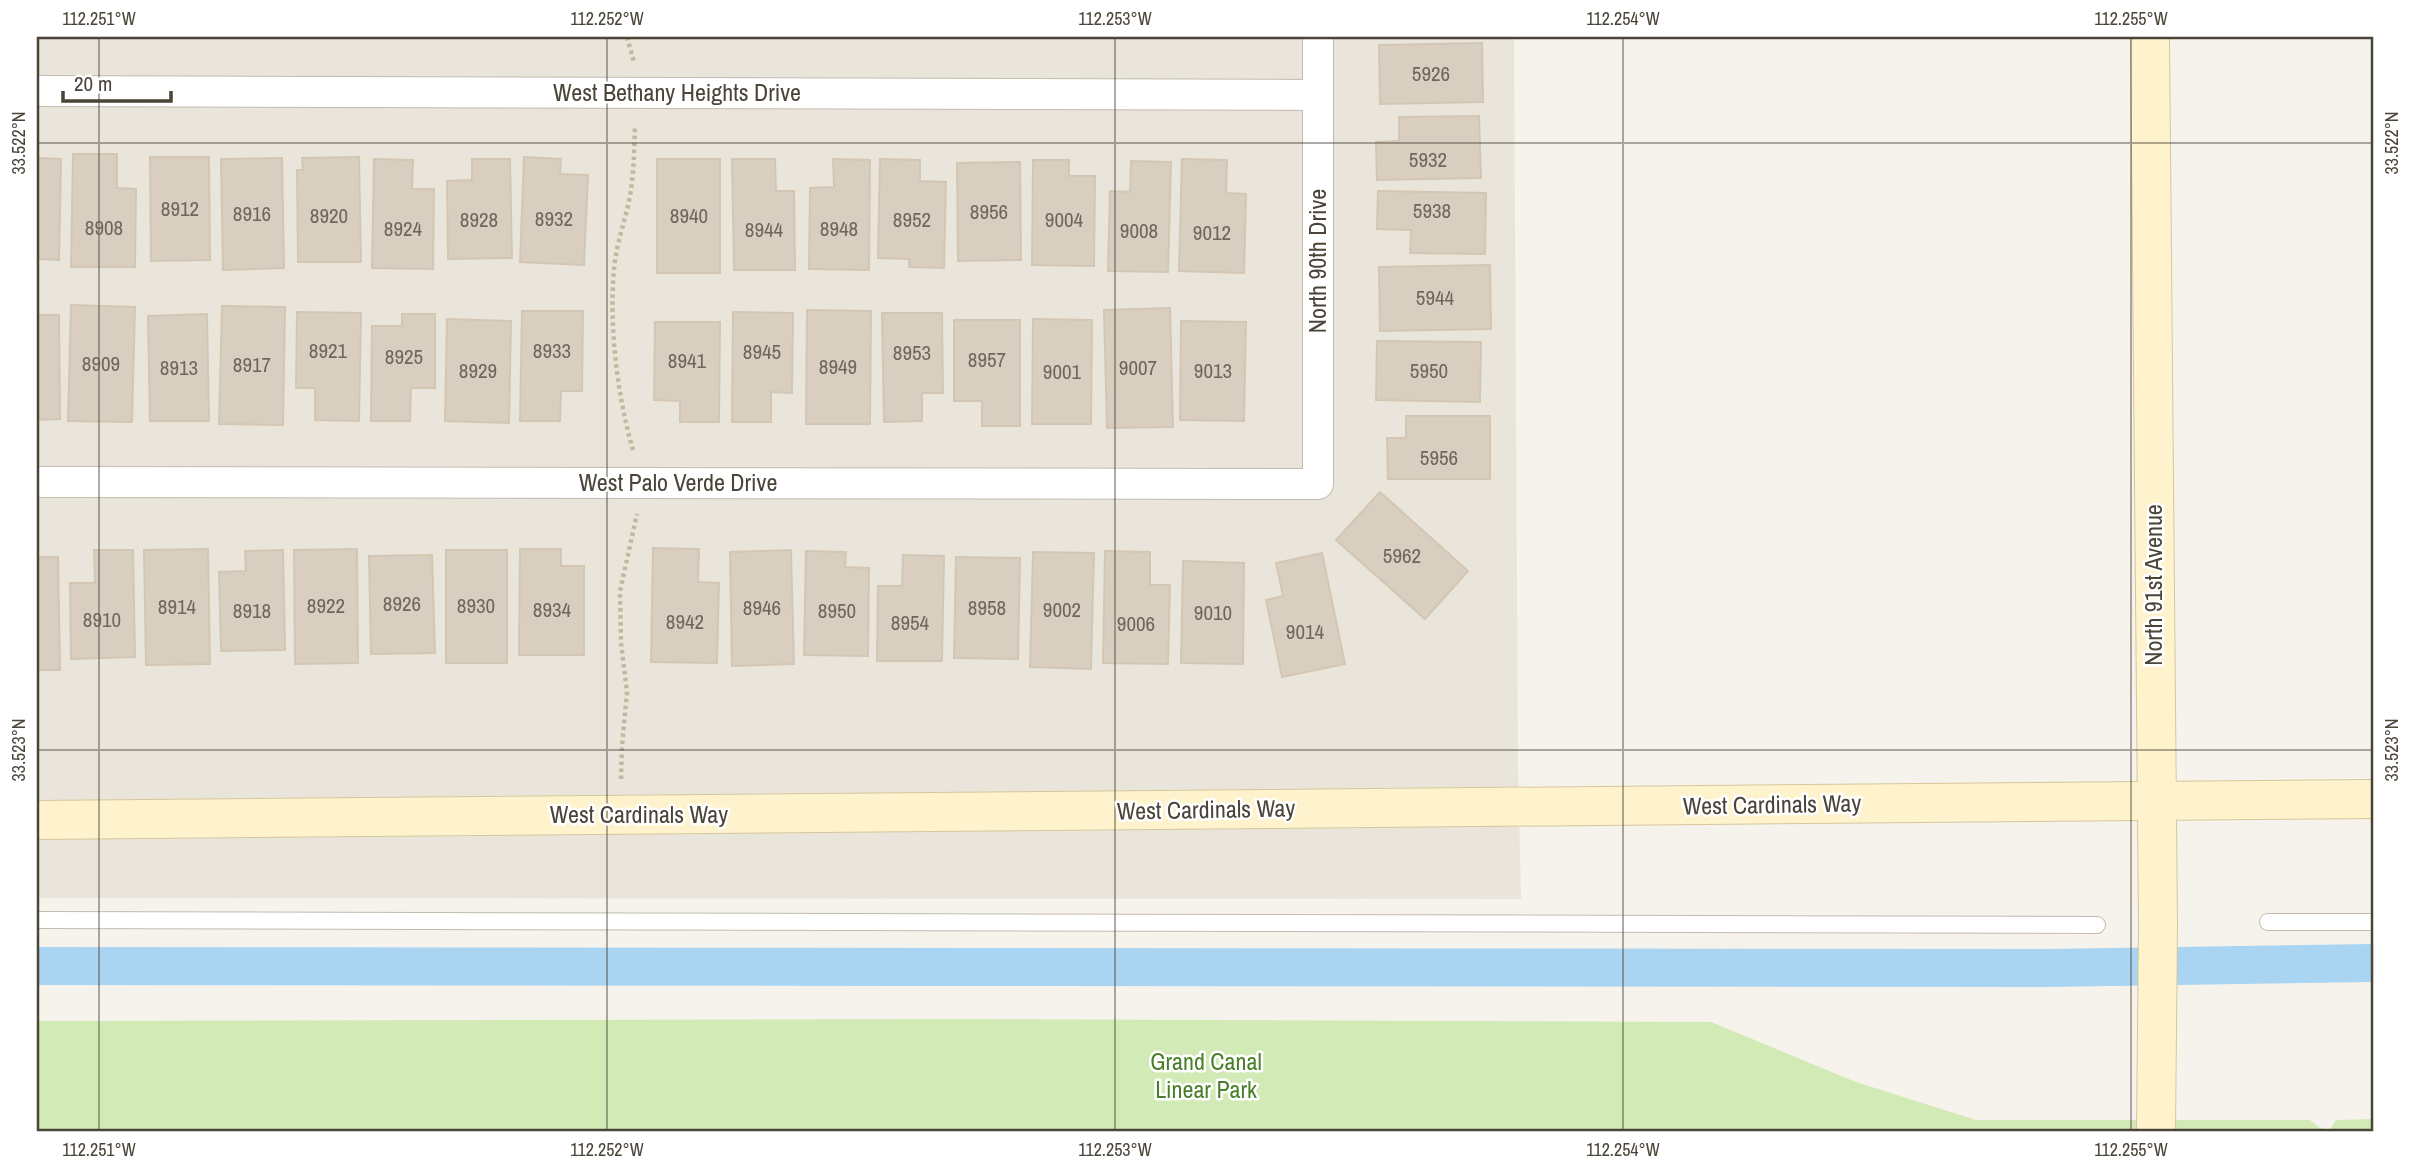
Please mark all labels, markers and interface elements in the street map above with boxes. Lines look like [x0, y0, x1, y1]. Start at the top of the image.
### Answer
text: 112.251°W [62, 6, 136, 31]
text: 112.252°W [570, 6, 644, 31]
text: 112.253°W [1078, 6, 1152, 31]
text: 112.254°W [1586, 6, 1660, 31]
text: 112.255°W [2094, 6, 2168, 31]
house number: 5926 [1412, 59, 1450, 88]
scale bar [63, 60, 172, 104]
text: 20 m [74, 69, 112, 98]
street label: West Bethany Heights Drive [553, 76, 801, 108]
text: 33.522°N [6, 112, 31, 175]
text: 33.522°N [2379, 112, 2404, 175]
house number: 5932 [1409, 145, 1447, 174]
street label: North 90th Drive [1301, 189, 1333, 333]
house number: 8912 [161, 194, 199, 223]
house number: 5938 [1413, 196, 1451, 225]
house number: 8956 [970, 197, 1008, 226]
house number: 8916 [233, 199, 271, 228]
house number: 8920 [310, 201, 348, 230]
house number: 8940 [670, 201, 708, 230]
house number: 8932 [535, 204, 573, 233]
house number: 8928 [460, 205, 498, 234]
house number: 8952 [893, 205, 931, 234]
house number: 9004 [1045, 205, 1084, 234]
house number: 8908 [85, 213, 123, 242]
house number: 8924 [384, 214, 423, 243]
house number: 8948 [820, 214, 858, 243]
house number: 8944 [745, 215, 784, 244]
house number: 9008 [1120, 216, 1158, 245]
house number: 9012 [1193, 218, 1231, 247]
house number: 5944 [1416, 283, 1455, 312]
house number: 8921 [309, 336, 348, 365]
house number: 8933 [533, 336, 571, 365]
house number: 8945 [743, 337, 781, 366]
house number: 8953 [893, 338, 931, 367]
house number: 8925 [385, 342, 423, 371]
house number: 8957 [968, 345, 1006, 374]
house number: 8941 [668, 346, 707, 375]
house number: 8909 [82, 349, 120, 378]
house number: 8917 [233, 350, 271, 379]
house number: 8949 [819, 352, 857, 381]
house number: 8913 [160, 353, 198, 382]
house number: 9007 [1119, 353, 1157, 382]
house number: 8929 [459, 356, 497, 385]
house number: 9013 [1194, 356, 1232, 385]
house number: 5950 [1410, 356, 1448, 385]
house number: 9001 [1043, 357, 1082, 386]
house number: 5956 [1420, 443, 1458, 472]
street label: West Palo Verde Drive [579, 466, 777, 498]
street label: North 91st Avenue [2137, 504, 2169, 666]
house number: 5962 [1383, 541, 1421, 570]
house number: 8926 [383, 589, 421, 618]
house number: 8922 [307, 591, 345, 620]
house number: 8930 [457, 591, 495, 620]
house number: 8914 [158, 592, 197, 621]
house number: 8946 [743, 593, 781, 622]
house number: 8958 [968, 593, 1006, 622]
house number: 8934 [533, 595, 572, 624]
house number: 9002 [1043, 595, 1081, 624]
house number: 8918 [233, 596, 271, 625]
house number: 8950 [818, 596, 856, 625]
house number: 9010 [1194, 598, 1232, 627]
house number: 8910 [83, 605, 121, 634]
house number: 8942 [666, 607, 704, 636]
house number: 8954 [891, 608, 930, 637]
house number: 9006 [1117, 609, 1155, 638]
house number: 9014 [1286, 617, 1325, 646]
text: 33.523°N [6, 719, 31, 782]
text: 33.523°N [2379, 719, 2404, 782]
street label: West Cardinals Way [1683, 786, 1862, 822]
street label: West Cardinals Way [1117, 791, 1296, 827]
street label: West Cardinals Way [550, 798, 728, 830]
park label: Grand Canal Linear Park [1150, 1045, 1262, 1105]
text: 112.251°W [62, 1137, 136, 1162]
text: 112.252°W [570, 1137, 644, 1162]
text: 112.253°W [1078, 1137, 1152, 1162]
text: 112.254°W [1586, 1137, 1660, 1162]
text: 112.255°W [2094, 1137, 2168, 1162]

